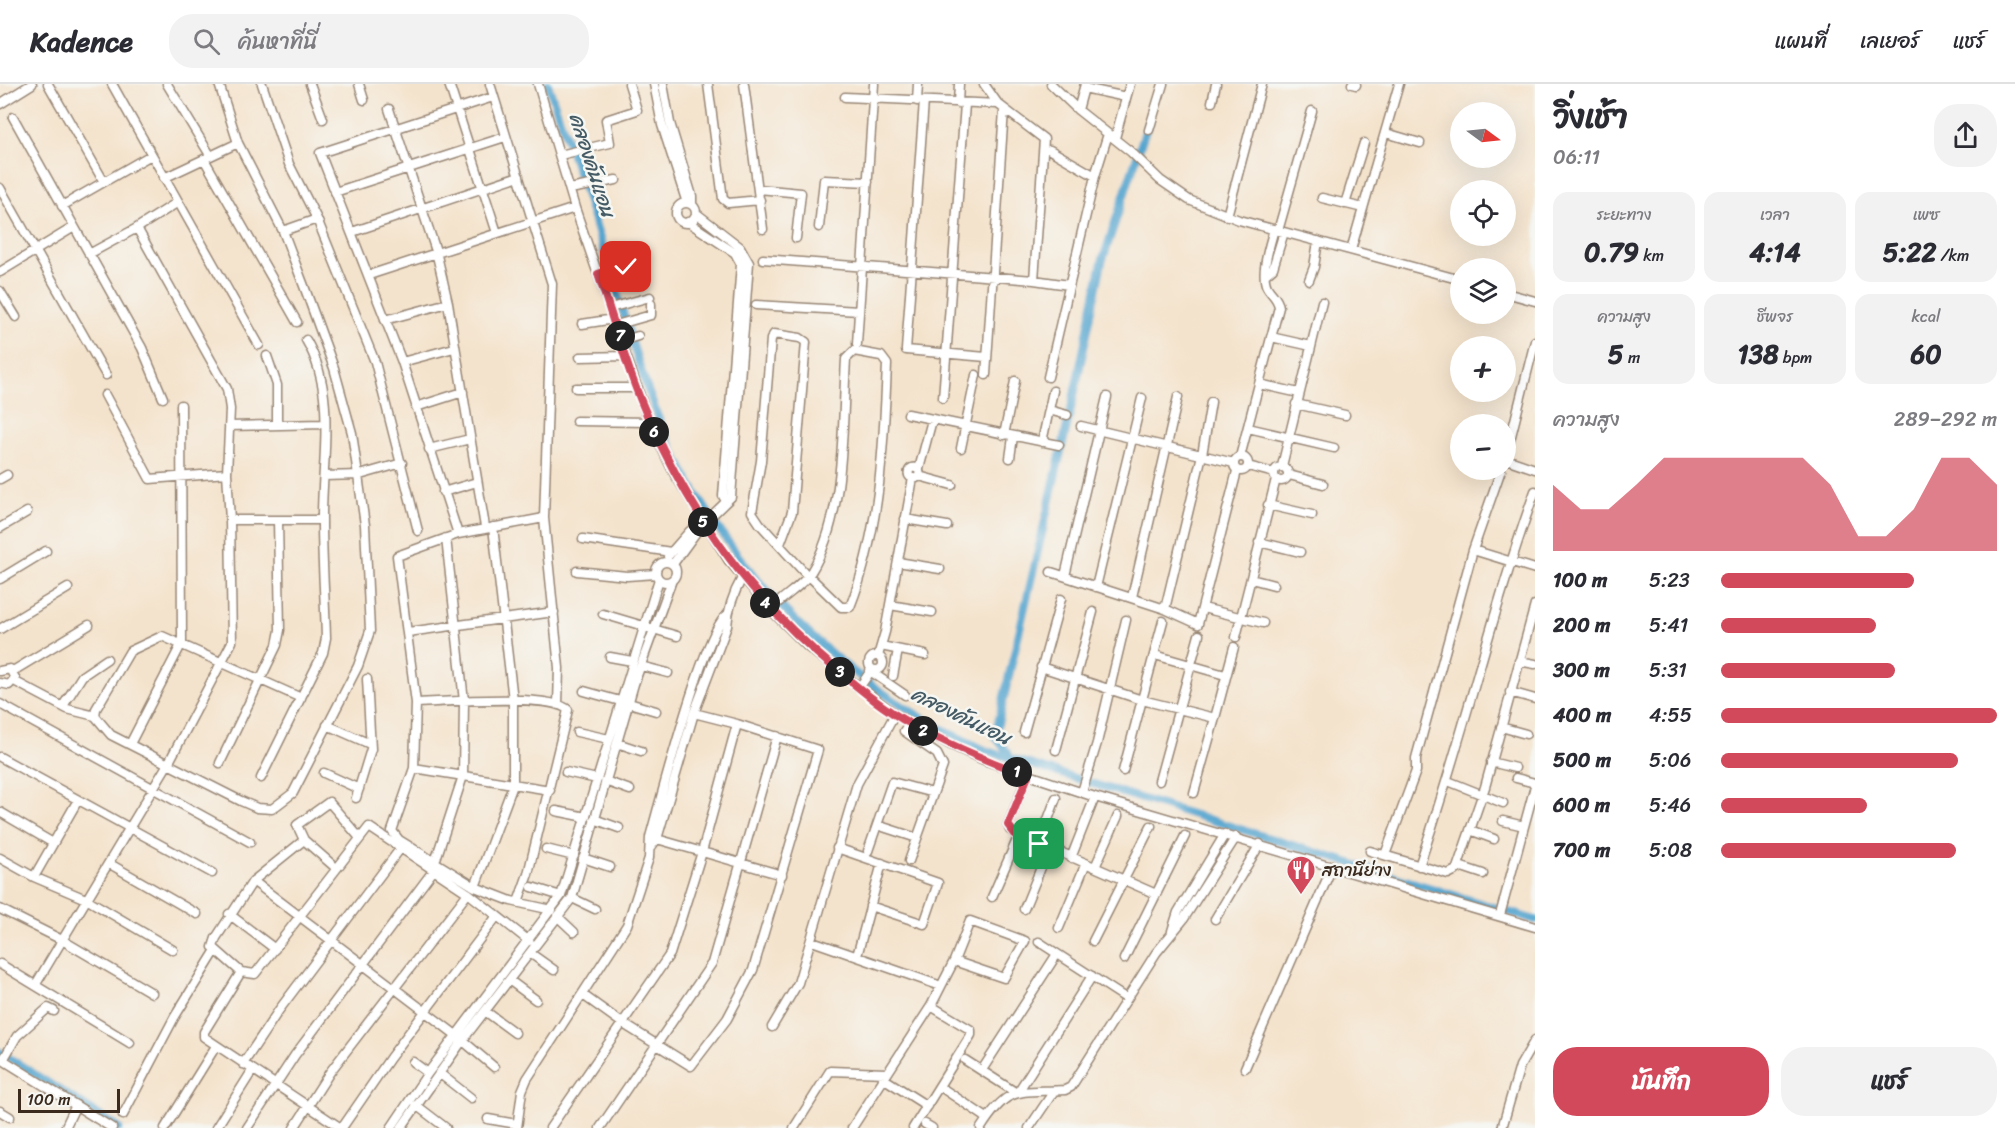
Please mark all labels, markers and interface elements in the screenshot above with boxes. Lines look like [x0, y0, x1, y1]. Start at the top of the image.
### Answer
search box [169, 14, 589, 68]
text: Kadence [30, 17, 133, 66]
text: ค้นหาที่นี่ [238, 22, 317, 61]
text: แผนที่ [1775, 22, 1827, 60]
text: เลเยอร์ [1860, 22, 1920, 60]
text: แชร์ [1953, 22, 1985, 60]
icon: search [190, 25, 223, 58]
text: วิ่งเช้า [1553, 88, 1628, 146]
north arrow [1450, 102, 1516, 168]
map controls [1450, 102, 1516, 480]
button: share [1934, 104, 1997, 167]
water label: คลองคันแอน [559, 108, 626, 224]
text: 06:11 [1553, 140, 1600, 175]
button: locate [1450, 180, 1516, 246]
text: ระยะทาง [1597, 200, 1651, 229]
text: เวลา [1760, 200, 1790, 229]
text: เพซ [1913, 200, 1939, 229]
text: 0.79 [1584, 229, 1639, 275]
text: 4:14 [1749, 229, 1801, 275]
text: 5:22 [1883, 229, 1936, 275]
pin [600, 241, 651, 292]
text: km [1639, 241, 1664, 270]
text: /km [1936, 241, 1969, 270]
icon: check [609, 250, 642, 283]
button: layers [1450, 258, 1516, 324]
text: ความสูง [1597, 302, 1651, 331]
text: ชีพจร [1757, 302, 1793, 331]
text: kcal [1911, 302, 1941, 331]
pin: 7 [605, 321, 635, 351]
text: 7 [615, 321, 625, 350]
text: 5 [1608, 331, 1624, 377]
text: 138 [1738, 331, 1779, 377]
text: 60 [1910, 331, 1942, 377]
button: + [1450, 336, 1516, 402]
text: m [1624, 343, 1640, 372]
text: bpm [1779, 343, 1812, 372]
text: ความสูง [1553, 402, 1619, 437]
text: 289–292 m [1894, 402, 1997, 437]
button: − [1450, 414, 1516, 480]
pin: 6 [639, 417, 669, 447]
text: 6 [649, 417, 659, 446]
pin: 5 [688, 507, 718, 537]
text: 5 [698, 507, 708, 536]
text: 100 m [1553, 563, 1607, 598]
text: 5:23 [1649, 563, 1690, 598]
pin: 4 [750, 588, 780, 618]
text: 4 [760, 588, 770, 617]
text: 200 m [1553, 608, 1610, 643]
text: 5:41 [1649, 608, 1688, 643]
text: 300 m [1553, 653, 1610, 688]
text: 5:31 [1649, 653, 1687, 688]
pin: 3 [825, 657, 855, 687]
text: 3 [836, 657, 844, 686]
water label: คลองคันแอน [905, 677, 1019, 756]
text: 400 m [1553, 698, 1611, 733]
text: 4:55 [1649, 698, 1692, 733]
pin: 2 [908, 716, 938, 746]
text: 2 [918, 716, 928, 745]
text: 500 m [1553, 743, 1611, 778]
text: 5:06 [1649, 743, 1691, 778]
pin: 1 [1002, 757, 1032, 787]
text: 1 [1014, 757, 1020, 786]
text: 600 m [1553, 788, 1610, 823]
text: 5:46 [1649, 788, 1691, 823]
pin [1013, 818, 1064, 869]
icon: arrive [1022, 827, 1055, 860]
text: 700 m [1553, 833, 1610, 868]
text: 5:08 [1649, 833, 1692, 868]
restaurant icon: สถานีย่าง [1285, 854, 1317, 896]
place label: สถานีย่าง [1321, 854, 1392, 886]
button: บันทึก [1553, 1047, 1769, 1116]
button: แชร์ [1781, 1047, 1997, 1116]
text: 100 m [27, 1085, 71, 1114]
scale bar [18, 1086, 120, 1114]

